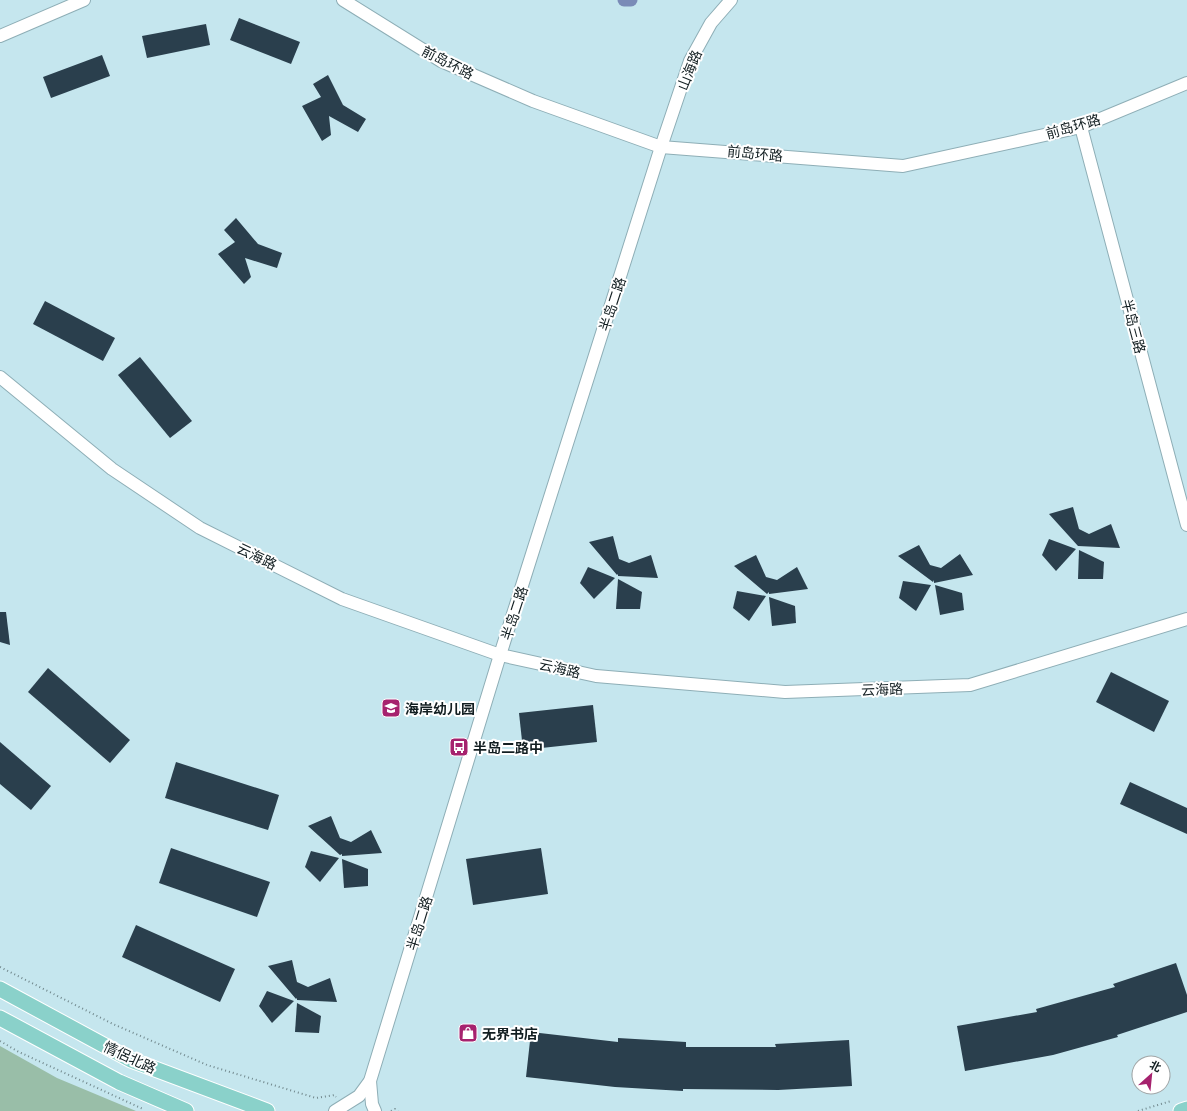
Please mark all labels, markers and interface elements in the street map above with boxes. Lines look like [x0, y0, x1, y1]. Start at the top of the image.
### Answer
street label: 前岛环路 [419, 42, 477, 82]
street label: 山海路 [673, 47, 705, 93]
street label: 前岛环路 [1044, 110, 1102, 142]
street label: 前岛环路 [726, 142, 784, 164]
street label: 半岛二路 [595, 275, 629, 333]
street label: 半岛三路 [1119, 297, 1149, 355]
street label: 云海路 [234, 539, 280, 573]
street label: 半岛二路 [497, 584, 531, 642]
street label: 云海路 [538, 655, 582, 681]
street label: 云海路 [861, 680, 903, 698]
school or university icon: 海岸幼儿园 [380, 697, 402, 719]
place label: 海岸幼儿园 [405, 700, 475, 717]
bus stop icon: 半岛二路中 [448, 736, 470, 758]
place label: 半岛二路中 [473, 739, 543, 756]
street label: 半岛二路 [403, 894, 435, 952]
shop icon: 无界书店 [457, 1022, 479, 1044]
place label: 无界书店 [482, 1025, 538, 1042]
street label: 情侶北路 [101, 1037, 159, 1077]
north arrow [1131, 1055, 1171, 1095]
text: 北 [1148, 1057, 1164, 1074]

